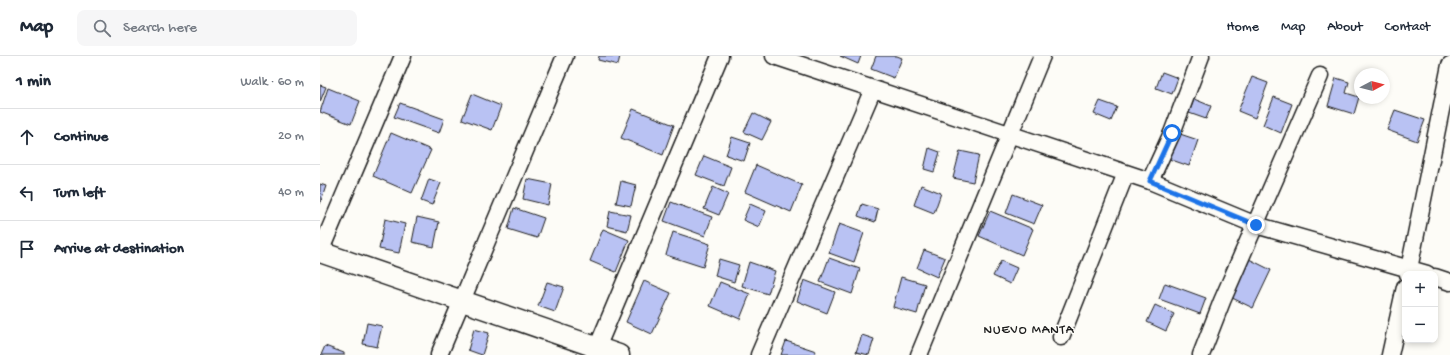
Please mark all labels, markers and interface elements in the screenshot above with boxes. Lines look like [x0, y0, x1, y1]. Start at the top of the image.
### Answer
search box [77, 10, 357, 46]
text: Map [20, 16, 53, 39]
icon: search [91, 17, 113, 39]
text: Search here [123, 19, 197, 37]
text: Home [1227, 19, 1259, 36]
text: Map [1281, 19, 1305, 36]
text: About [1327, 19, 1363, 36]
text: Contact [1385, 19, 1430, 36]
north arrow [1354, 68, 1390, 104]
text: 1 min [16, 72, 51, 92]
text: Walk · 60 m [241, 75, 304, 90]
route start [1163, 124, 1181, 142]
icon: ahead [16, 126, 38, 148]
text: Continue [54, 128, 108, 146]
text: 20 m [278, 129, 304, 144]
icon: left [16, 182, 38, 204]
text: Turn left [54, 184, 105, 202]
text: 40 m [278, 185, 304, 200]
route end [1247, 216, 1265, 234]
icon: arrive [16, 238, 38, 260]
text: Arrive at destination [54, 240, 184, 258]
map controls [1402, 271, 1438, 343]
button: + [1402, 271, 1438, 307]
button: − [1402, 307, 1438, 343]
district label: NUEVO MANTA [983, 323, 1075, 338]

